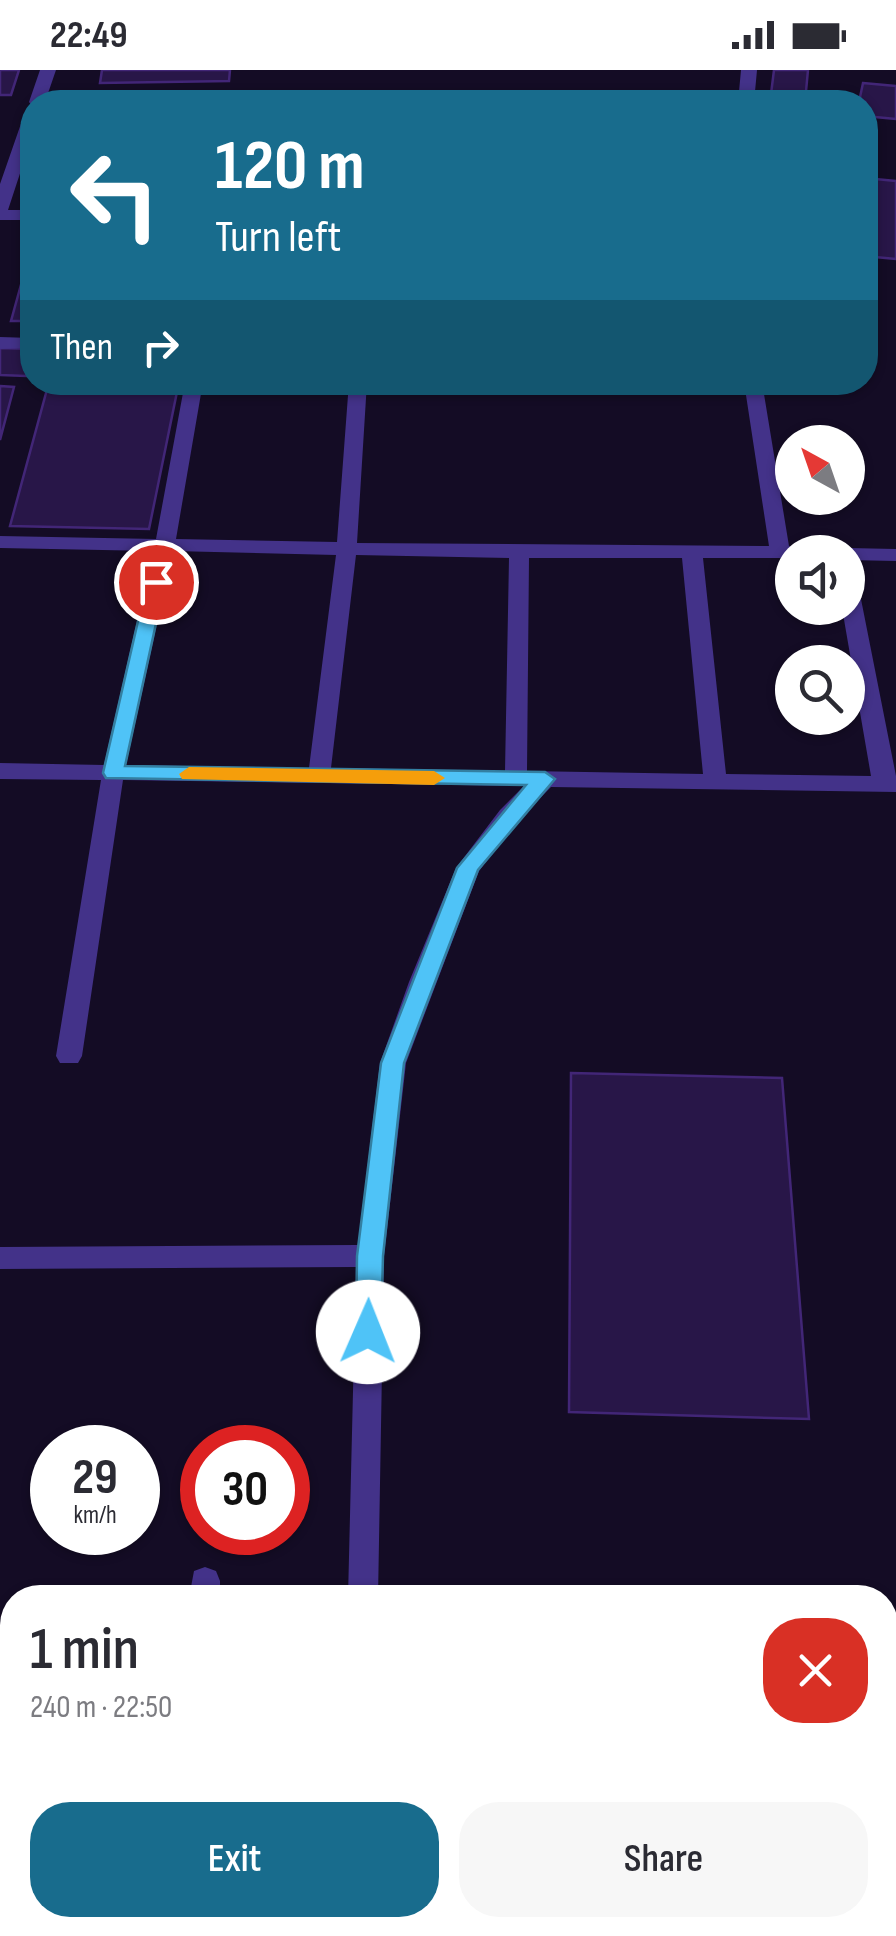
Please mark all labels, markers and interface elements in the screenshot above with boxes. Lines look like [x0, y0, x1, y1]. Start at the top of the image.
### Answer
text: 22:49 [50, 13, 128, 58]
text: 120 m [215, 125, 365, 209]
icon: left [50, 130, 180, 260]
text: Turn left [215, 210, 341, 265]
icon: right [133, 320, 188, 375]
text: Then [50, 325, 113, 370]
north arrow [775, 425, 865, 515]
map controls [775, 425, 865, 735]
button: sound [775, 535, 865, 625]
pin [114, 540, 199, 625]
icon: arrive [129, 555, 184, 610]
button: search [775, 645, 865, 735]
position arrow [316, 1280, 420, 1384]
speed limit sign: 30 [180, 1425, 310, 1555]
text: 29 [72, 1448, 118, 1508]
text: km/h [73, 1500, 117, 1531]
text: 1 min [30, 1614, 139, 1686]
button: close [763, 1618, 868, 1723]
text: 240 m · 22:50 [30, 1688, 172, 1727]
button: Exit [30, 1802, 439, 1917]
button: Share [459, 1802, 868, 1917]

